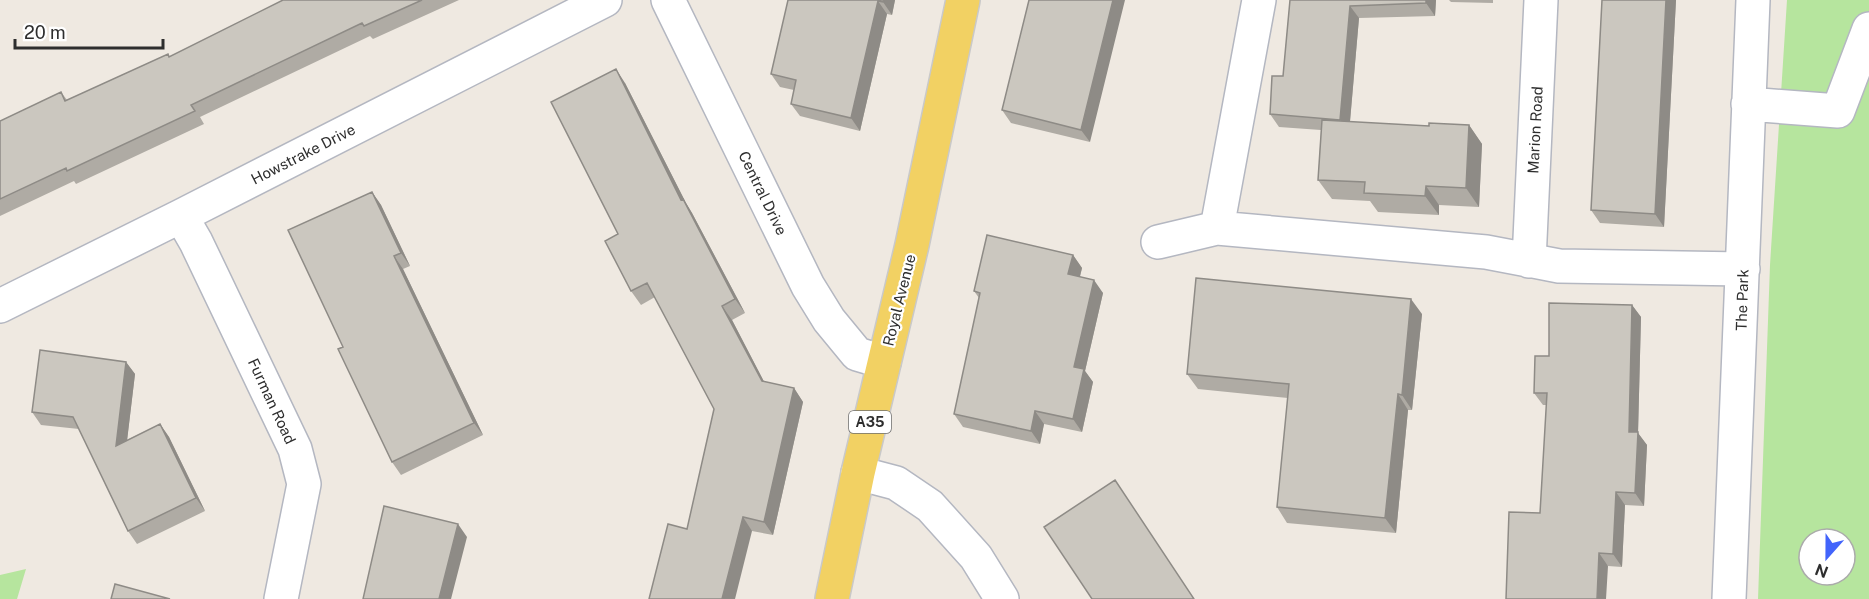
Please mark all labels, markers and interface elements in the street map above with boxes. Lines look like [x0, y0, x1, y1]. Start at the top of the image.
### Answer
scale bar [15, 12, 164, 50]
text: 20 m [24, 22, 66, 43]
street label: Marion Road [1524, 86, 1546, 174]
street label: Howstrake Drive [248, 120, 358, 188]
street label: Central Drive [735, 148, 791, 238]
street label: Royal Avenue [879, 252, 919, 348]
street label: The Park [1732, 269, 1752, 331]
street label: Furman Road [245, 355, 299, 447]
road number: A35 [849, 411, 891, 433]
north arrow [1797, 527, 1857, 587]
text: N [1813, 559, 1831, 582]

